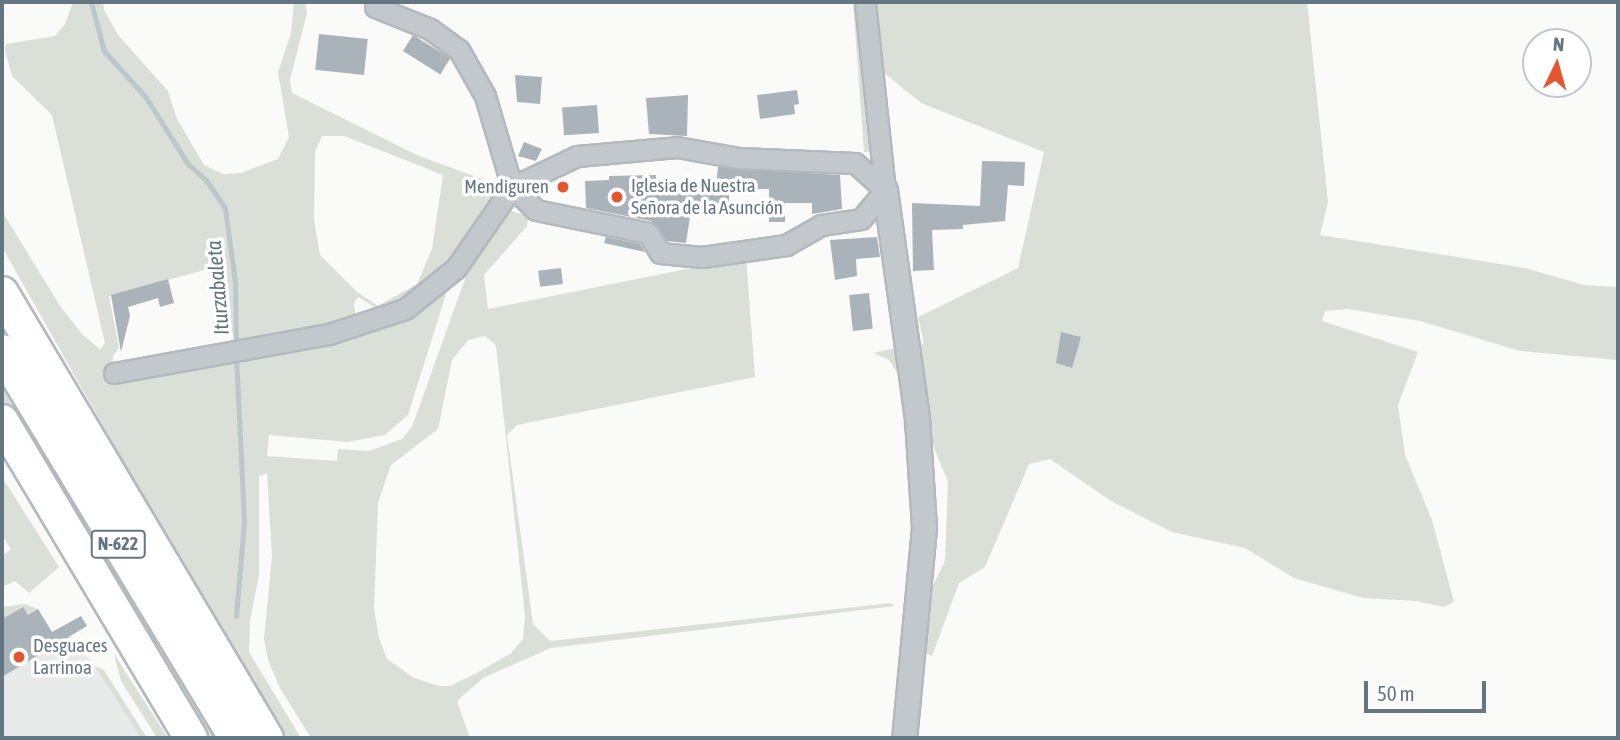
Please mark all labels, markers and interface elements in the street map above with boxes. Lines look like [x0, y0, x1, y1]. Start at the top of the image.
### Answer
north arrow [1522, 28, 1592, 98]
text: N [1552, 33, 1565, 56]
place label: Iglesia de Nuestra Señora de la Asunción [631, 175, 783, 219]
place label: Mendiguren [464, 176, 549, 198]
marker: Mendiguren [555, 179, 571, 195]
marker: Iglesia de Nuestra Señora de la Asunción [609, 189, 625, 205]
water label: Iturzabaleta [200, 240, 234, 336]
road number: N-622 [90, 530, 146, 558]
place label: Desguaces Larrinoa [33, 635, 108, 679]
marker: Desguaces Larrinoa [11, 649, 27, 665]
scale bar [1368, 666, 1490, 710]
text: 50 m [1377, 681, 1415, 705]

